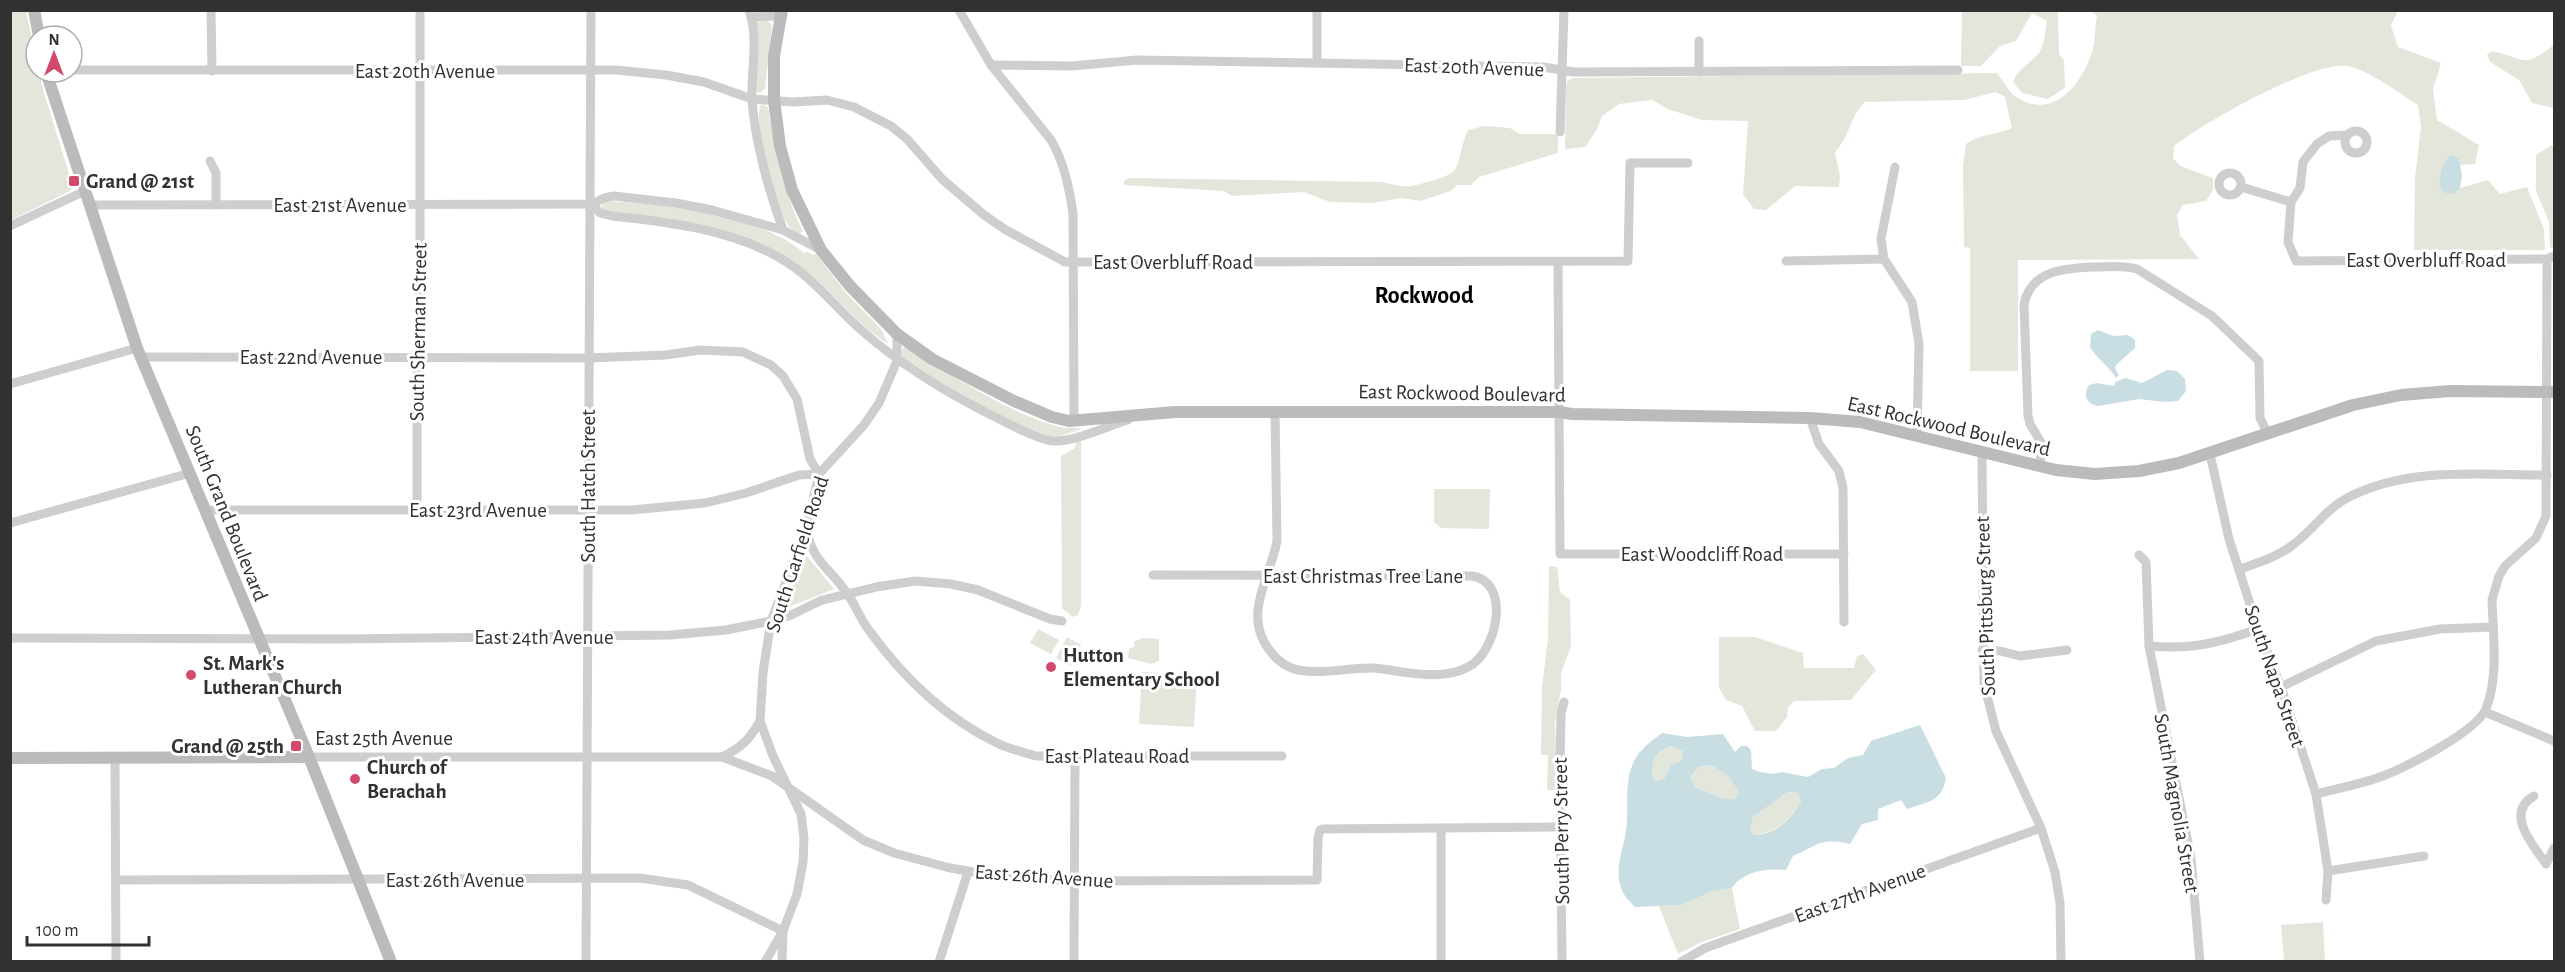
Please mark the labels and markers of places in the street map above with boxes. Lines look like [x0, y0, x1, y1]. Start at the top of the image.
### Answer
place label: Grand @ 21st [86, 171, 194, 192]
marker: Grand @ 21st [67, 174, 81, 188]
place label: Hutton Elementary School [1063, 645, 1220, 690]
place label: St. Mark's Lutheran Church [203, 653, 342, 698]
marker: Hutton Elementary School [1044, 660, 1058, 674]
marker: St. Mark's Lutheran Church [184, 668, 198, 682]
place label: Grand @ 25th [171, 736, 284, 757]
marker: Grand @ 25th [289, 739, 303, 753]
place label: Church of Berachah [367, 757, 449, 802]
marker: Church of Berachah [348, 772, 362, 786]

